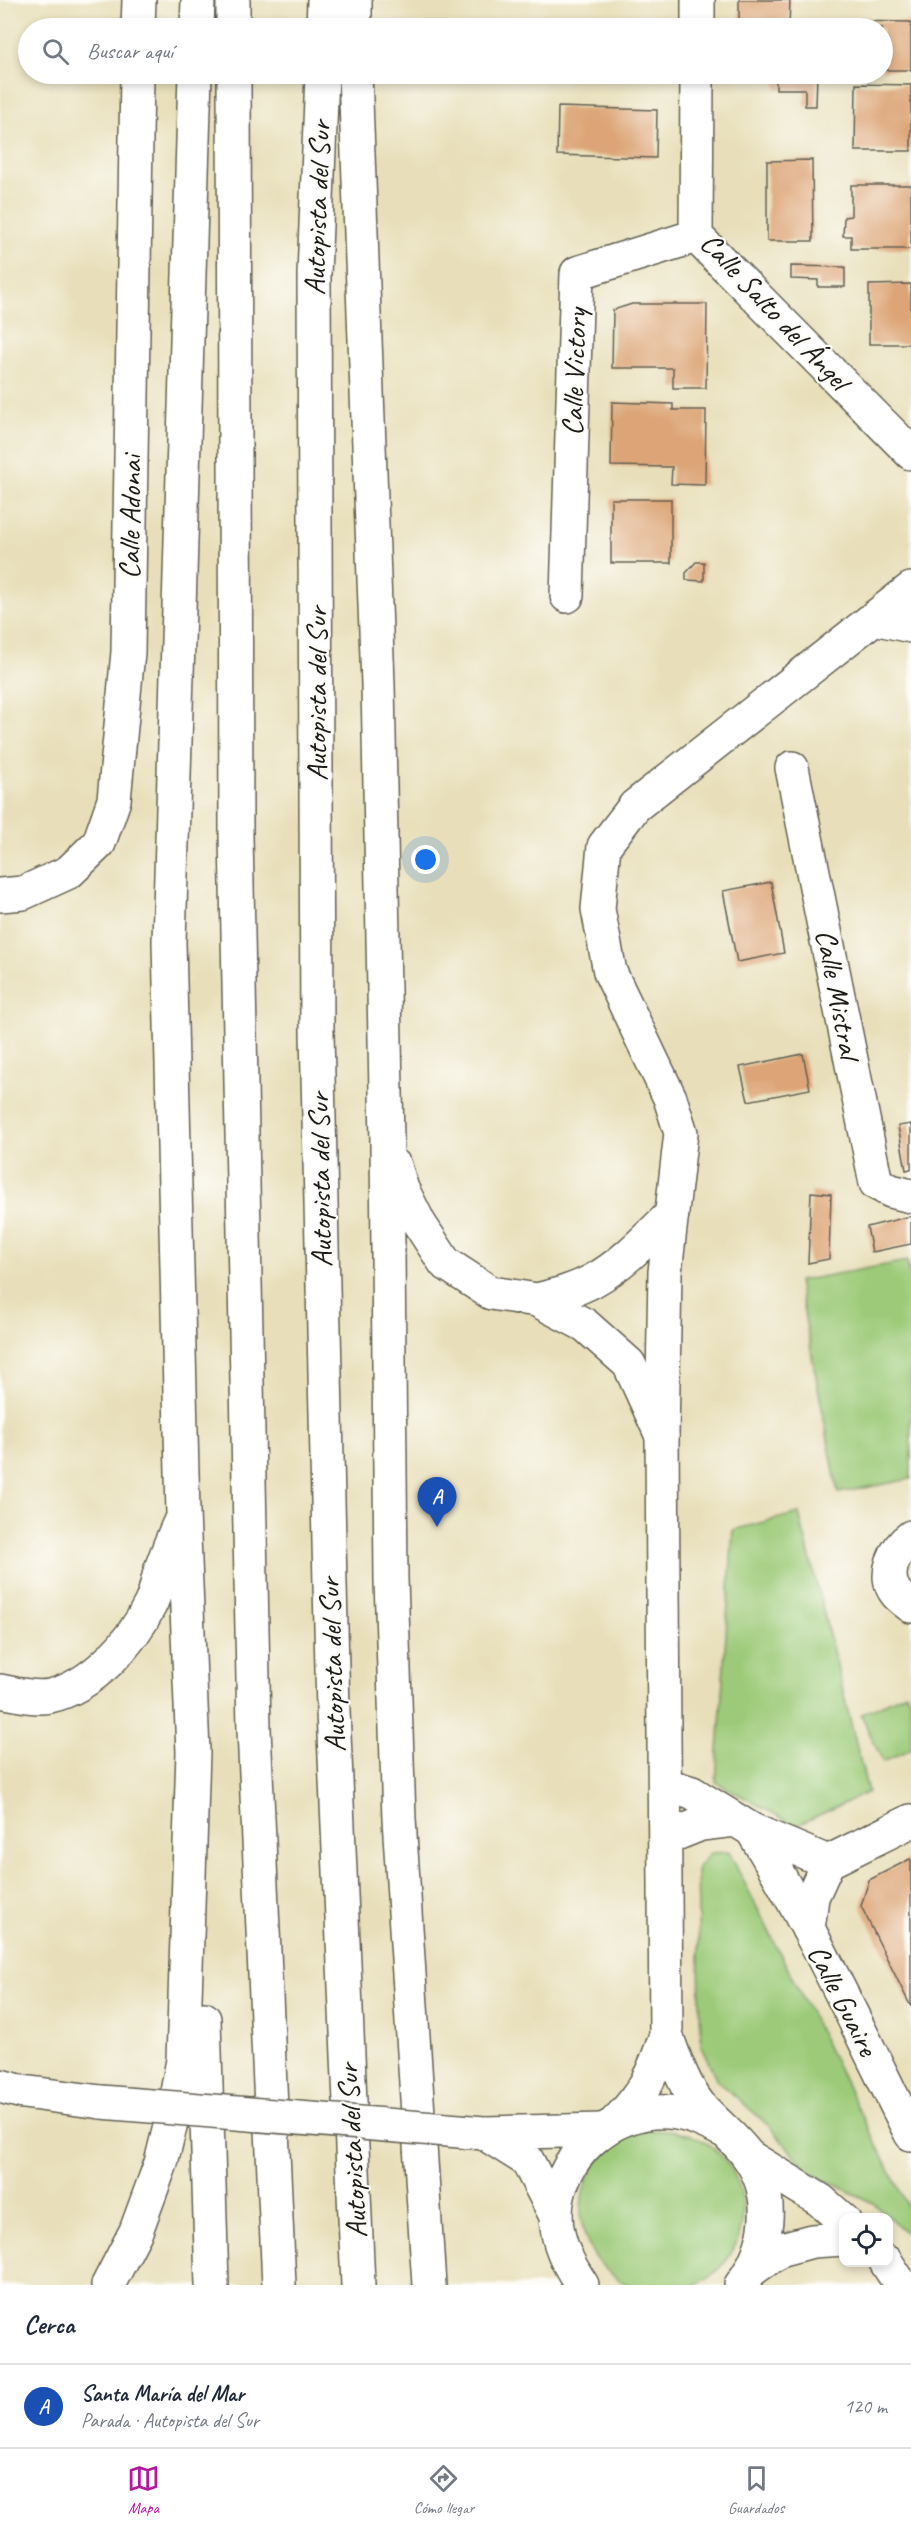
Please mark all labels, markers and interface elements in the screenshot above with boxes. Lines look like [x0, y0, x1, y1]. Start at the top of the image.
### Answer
search box [18, 18, 893, 84]
icon: search [39, 35, 72, 68]
text: Buscar aquí [87, 37, 173, 65]
street label: Autopista del Sur [295, 117, 339, 296]
street label: Calle Salto del Ángel [692, 224, 861, 401]
street label: Calle Victory [553, 305, 595, 436]
street label: Calle Adonai [110, 451, 150, 579]
street label: Autopista del Sur [297, 604, 335, 781]
your location [411, 845, 440, 874]
street label: Calle Mistral [807, 926, 870, 1067]
street label: Autopista del Sur [299, 1089, 341, 1267]
pin: A [418, 1478, 456, 1527]
street label: Autopista del Sur [310, 1574, 354, 1753]
street label: Calle Guaire [799, 1938, 888, 2064]
street label: Autopista del Sur [328, 2060, 376, 2239]
map controls [839, 2213, 893, 2267]
button: locate [839, 2213, 893, 2267]
text: Cerca [24, 2308, 74, 2341]
text: Santa María del Mar [81, 2380, 244, 2408]
text: A [38, 2394, 49, 2419]
text: 120 m [844, 2394, 887, 2419]
text: Parada · Autopista del Sur [81, 2408, 259, 2433]
tab: Mapa [127, 2462, 160, 2518]
tab: Cómo llegar [414, 2462, 474, 2518]
tab: Guardados [728, 2462, 784, 2518]

